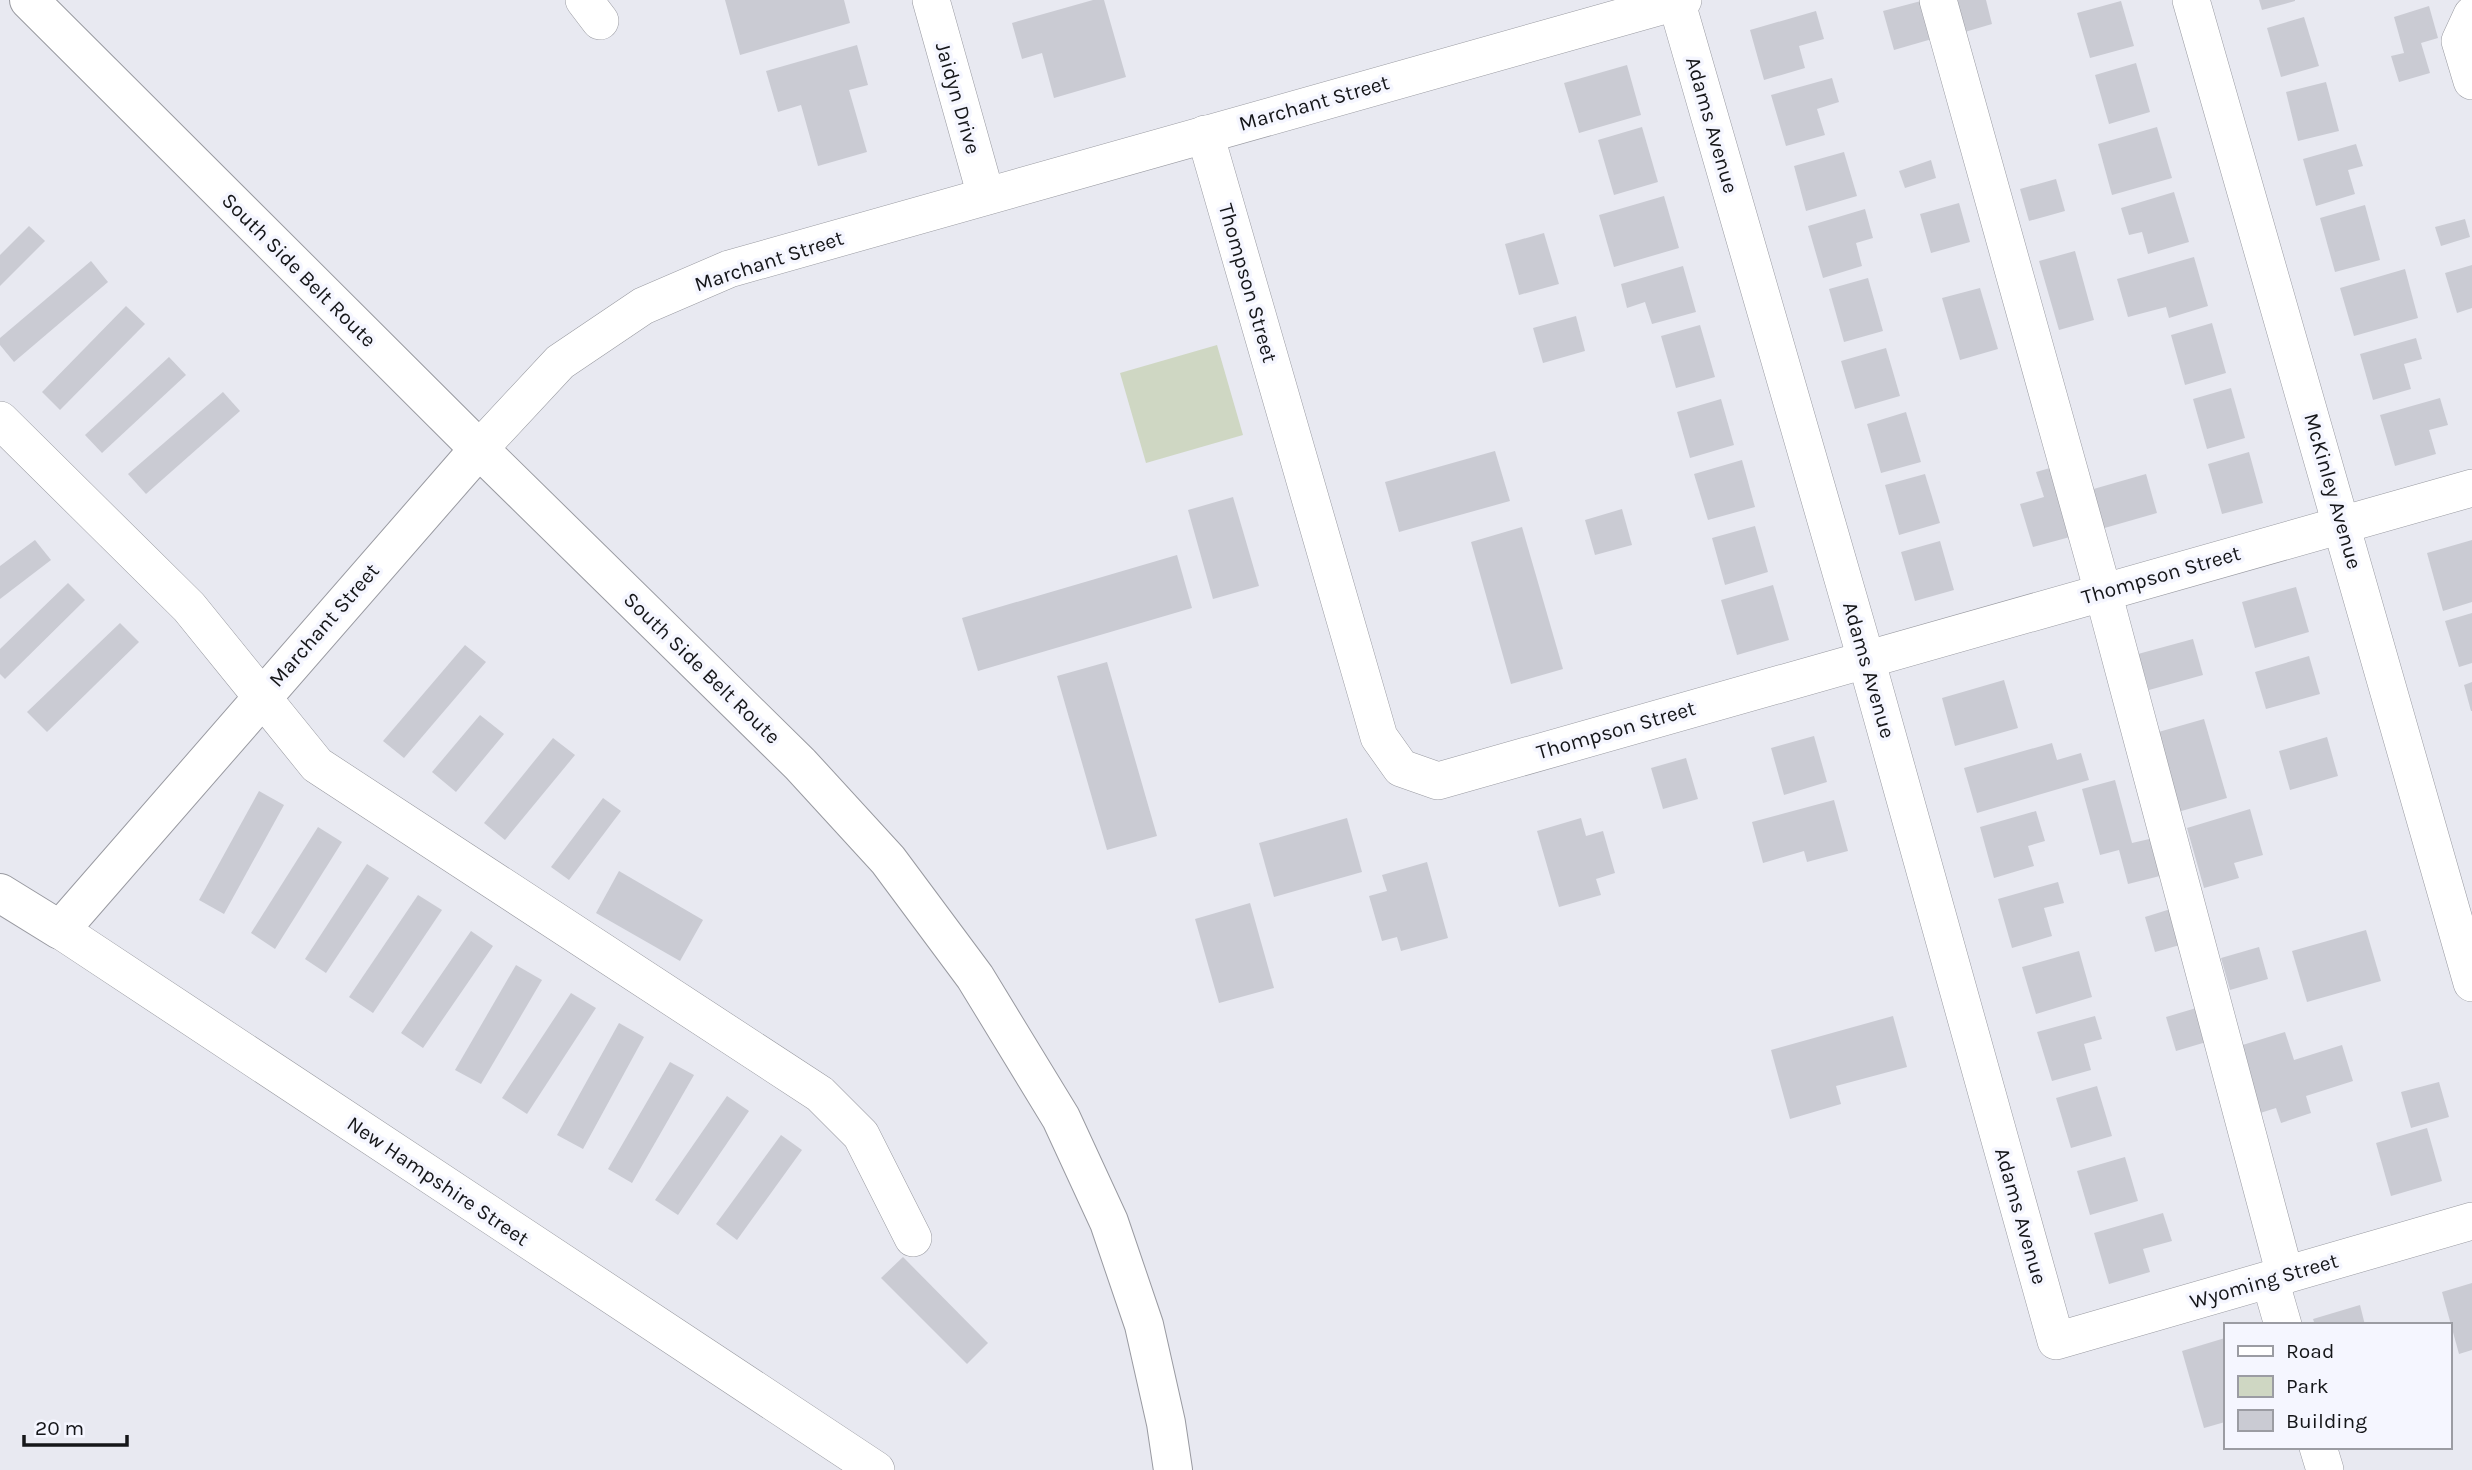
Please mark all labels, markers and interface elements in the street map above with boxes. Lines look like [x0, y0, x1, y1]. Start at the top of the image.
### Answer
street label: Jaidyn Drive [931, 39, 985, 157]
street label: Adams Avenue [1681, 54, 1743, 196]
street label: Marchant Street [1236, 70, 1392, 136]
street label: South Side Belt Route [217, 188, 381, 352]
street label: Thompson Street [1214, 201, 1282, 365]
street label: Marchant Street [691, 226, 847, 296]
street label: McKinley Avenue [2299, 410, 2367, 572]
street label: Thompson Street [2079, 541, 2243, 609]
street label: Marchant Street [264, 558, 384, 691]
street label: South Side Belt Route [619, 587, 785, 749]
street label: Adams Avenue [1838, 599, 1900, 741]
street label: Thompson Street [1534, 696, 1698, 764]
street label: New Hampshire Street [343, 1111, 533, 1251]
street label: Adams Avenue [1990, 1145, 2052, 1287]
street label: Wyoming Street [2187, 1248, 2341, 1314]
legend [2224, 1323, 2451, 1449]
text: Road [2286, 1339, 2334, 1363]
text: Park [2286, 1374, 2329, 1398]
scale bar [24, 1404, 128, 1448]
text: Building [2286, 1409, 2367, 1433]
text: 20 m [35, 1416, 84, 1440]

